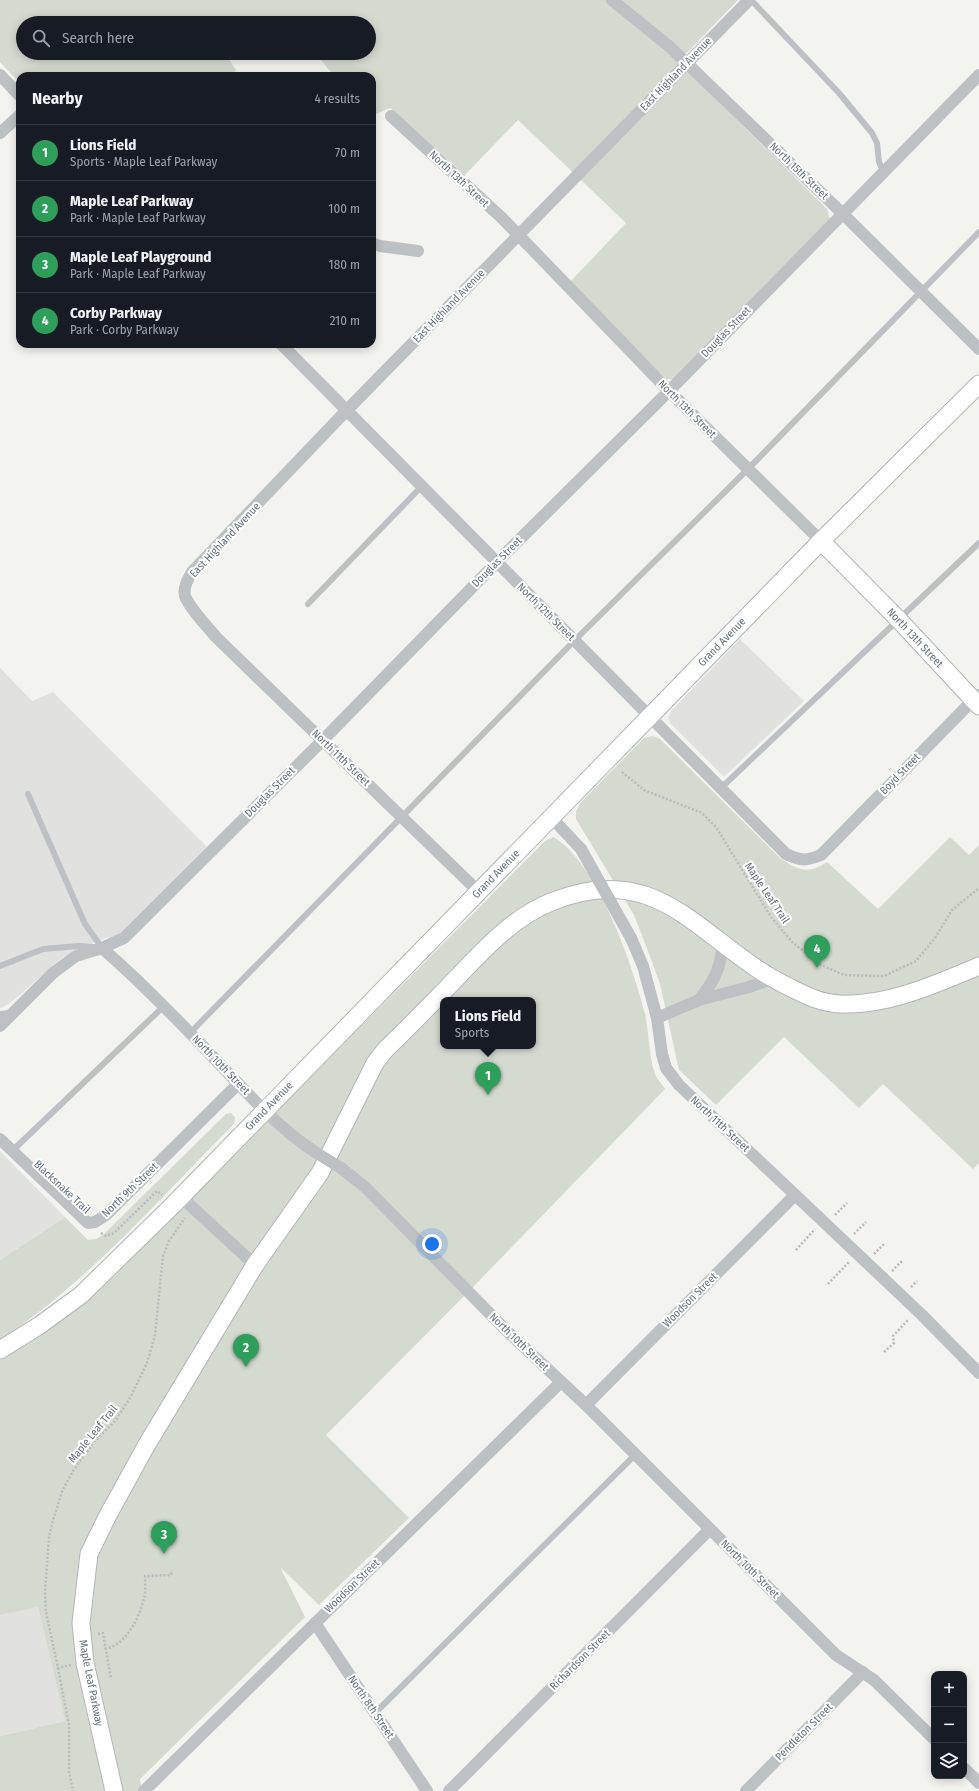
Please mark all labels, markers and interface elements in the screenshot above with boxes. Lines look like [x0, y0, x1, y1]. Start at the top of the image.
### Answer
search box [16, 16, 376, 60]
icon: search [30, 27, 52, 49]
text: Search here [62, 29, 134, 47]
street label: East Highland Avenue [638, 35, 714, 113]
text: Nearby [32, 88, 83, 109]
text: 4 results [314, 91, 360, 106]
text: Lions Field [70, 136, 136, 154]
street label: North 15th Street [767, 140, 831, 203]
text: 1 [42, 145, 48, 160]
text: 70 m [335, 145, 360, 160]
street label: North 13th Street [427, 148, 492, 210]
text: Sports · Maple Leaf Parkway [70, 154, 217, 169]
text: Maple Leaf Parkway [70, 192, 193, 210]
text: 2 [42, 201, 48, 216]
text: 100 m [328, 201, 360, 216]
text: Park · Maple Leaf Parkway [70, 210, 206, 225]
text: Maple Leaf Playground [70, 248, 212, 266]
text: 3 [42, 257, 48, 272]
text: 180 m [329, 257, 360, 272]
text: Park · Maple Leaf Parkway [70, 266, 206, 281]
street label: East Highland Avenue [411, 267, 487, 345]
text: Corby Parkway [70, 304, 162, 322]
street label: Douglas Street [699, 304, 754, 360]
text: 4 [42, 313, 48, 328]
text: 210 m [330, 313, 360, 328]
text: Park · Corby Parkway [70, 322, 179, 337]
street label: North 13th Street [655, 377, 719, 441]
street label: East Highland Avenue [187, 500, 263, 580]
street label: Douglas Street [469, 534, 525, 590]
street label: North 12th Street [514, 580, 578, 644]
street label: North 13th Street [884, 606, 946, 671]
street label: Grand Avenue [696, 615, 748, 669]
street label: North 11th Street [309, 727, 373, 789]
street label: Boyd Street [877, 750, 923, 797]
street label: Douglas Street [242, 764, 298, 820]
street label: Grand Avenue [470, 847, 522, 901]
street label: Maple Leaf Trail [742, 860, 792, 926]
pin: 4 [804, 935, 830, 968]
popup [440, 997, 536, 1049]
text: Lions Field [455, 1007, 521, 1025]
text: Sports [455, 1025, 489, 1040]
street label: North 10th Street [189, 1033, 253, 1098]
pin: 1 [475, 1062, 501, 1095]
street label: Grand Avenue [243, 1079, 295, 1133]
street label: North 11th Street [688, 1093, 752, 1155]
street label: Blacksnake Trail [31, 1158, 93, 1216]
street label: North 9th Street [99, 1160, 161, 1220]
your location [422, 1234, 442, 1254]
street label: Woodson Street [660, 1270, 720, 1330]
street label: North 10th Street [487, 1310, 552, 1374]
pin: 2 [233, 1334, 259, 1367]
street label: Maple Leaf Trail [66, 1402, 120, 1466]
pin: 3 [151, 1521, 177, 1554]
street label: North 10th Street [718, 1537, 782, 1601]
street label: Woodson Street [322, 1556, 383, 1616]
street label: Richardson Street [547, 1627, 613, 1693]
street label: Maple Leaf Parkway [76, 1639, 106, 1728]
map controls [931, 1671, 967, 1779]
button: + [931, 1671, 967, 1707]
street label: North 8th Street [345, 1673, 397, 1741]
street label: Pendleton Street [773, 1700, 836, 1763]
button: − [931, 1707, 967, 1743]
button: layers [931, 1743, 967, 1779]

